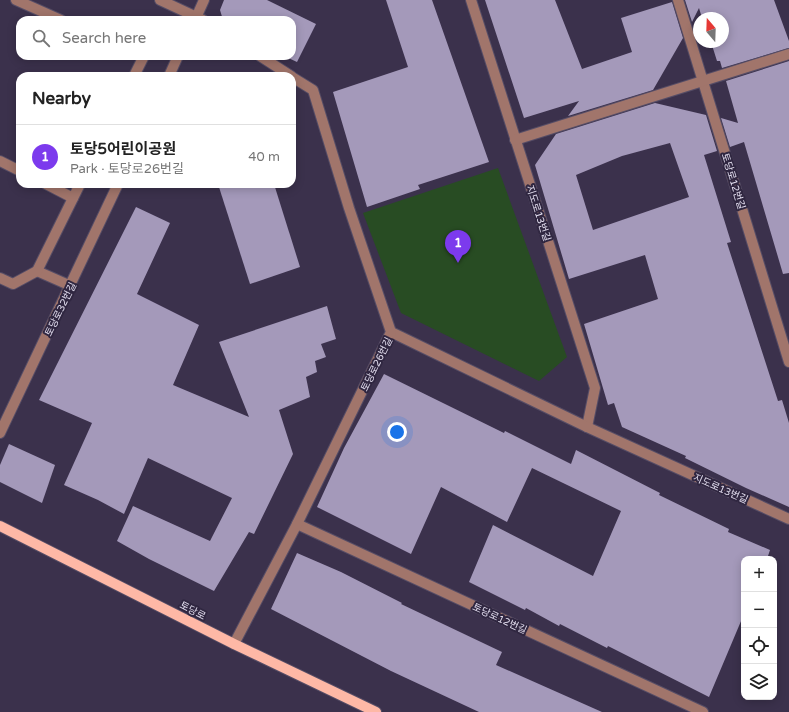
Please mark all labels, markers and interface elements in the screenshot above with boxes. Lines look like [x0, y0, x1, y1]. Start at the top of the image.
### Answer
north arrow [693, 12, 729, 48]
search box [16, 16, 296, 60]
icon: search [30, 27, 52, 49]
text: Search here [62, 29, 146, 47]
text: Nearby [32, 88, 91, 109]
text: 토당5어린이공원 [70, 140, 176, 158]
text: 1 [41, 149, 49, 165]
text: 40 m [248, 149, 280, 165]
street label: 토당로12번길 [719, 152, 747, 211]
text: Park · 토당로26번길 [70, 161, 184, 177]
street label: 지도로13번길 [523, 184, 553, 243]
pin: 1 [445, 230, 471, 263]
street label: 토당로32번길 [43, 280, 79, 338]
street label: 토당로26번길 [359, 335, 395, 393]
your location [387, 422, 407, 442]
street label: 지도로13번길 [691, 472, 750, 506]
map controls [741, 556, 777, 700]
button: + [741, 556, 777, 592]
button: − [741, 592, 777, 628]
street label: 토당로 [178, 599, 208, 623]
street label: 토당로12번길 [471, 601, 529, 637]
button: locate [741, 628, 777, 664]
button: layers [741, 664, 777, 700]

